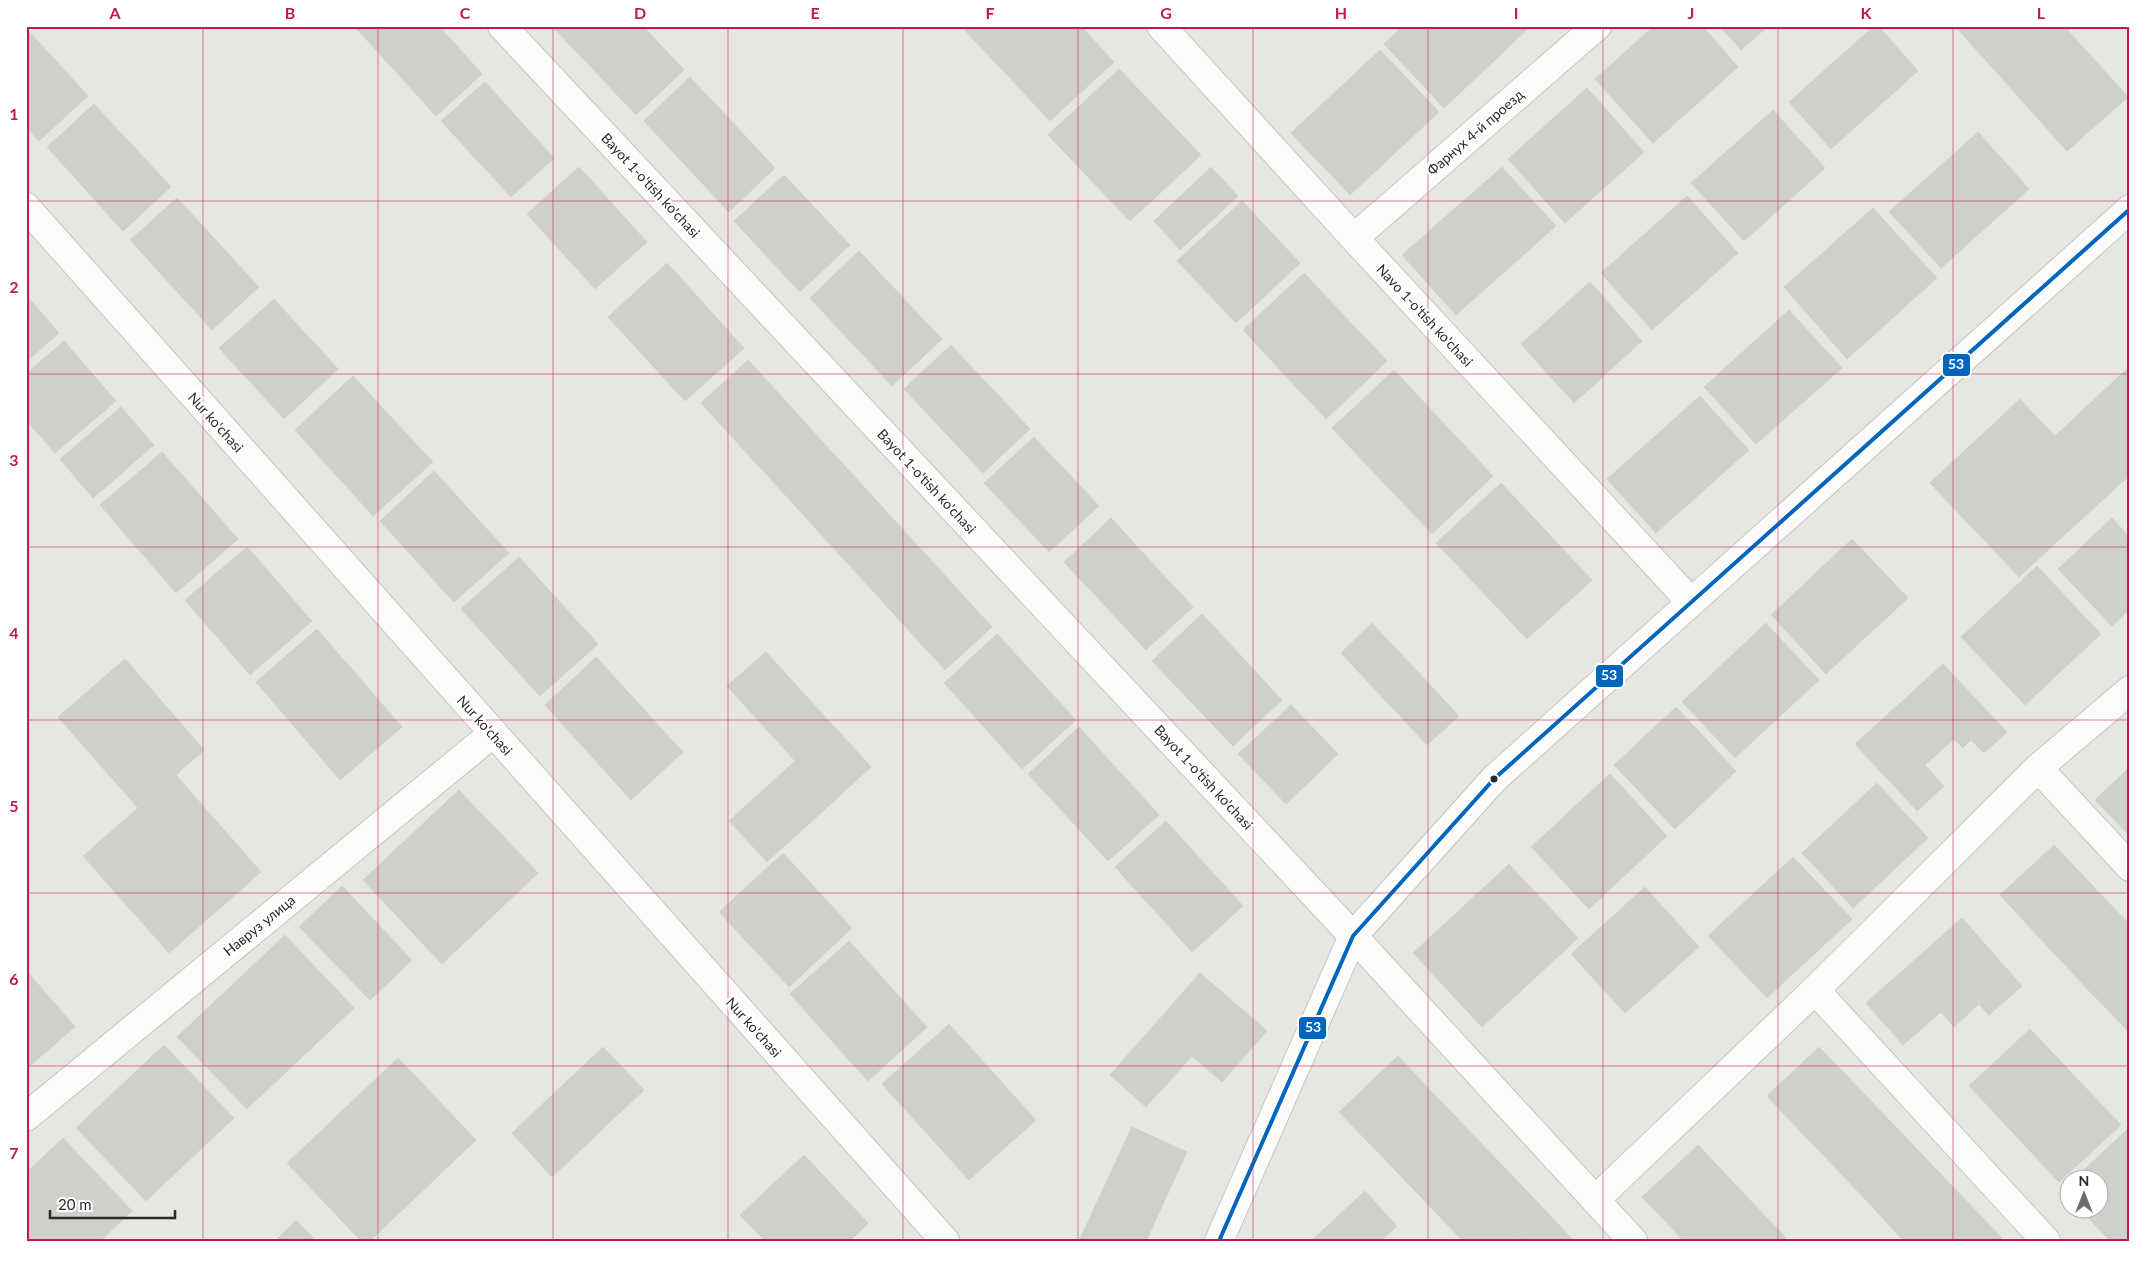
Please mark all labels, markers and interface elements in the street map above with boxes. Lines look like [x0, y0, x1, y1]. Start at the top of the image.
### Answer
text: A [108, 3, 121, 22]
text: B [285, 3, 295, 22]
text: C [460, 3, 471, 22]
text: D [634, 3, 646, 22]
text: E [810, 3, 820, 22]
text: F [985, 3, 995, 22]
text: G [1160, 3, 1172, 22]
text: H [1335, 3, 1347, 22]
text: I [1514, 3, 1518, 22]
text: J [1688, 3, 1694, 22]
text: K [1861, 3, 1873, 22]
text: L [2037, 3, 2046, 22]
street label: Фарнух 4-й проезд [1423, 85, 1527, 178]
text: 1 [9, 104, 19, 123]
street label: Bayot 1-o'tish ko'chasi [598, 129, 704, 241]
street label: Navo 1-o'tish ko'chasi [1373, 260, 1477, 370]
text: 2 [9, 277, 19, 296]
line badge: 53 [1942, 353, 1971, 377]
text: 53 [1948, 355, 1964, 372]
street label: Nur ko'chasi [185, 389, 247, 455]
street label: Bayot 1-o'tish ko'chasi [874, 425, 980, 537]
text: 3 [9, 450, 19, 469]
text: 4 [9, 623, 19, 642]
line badge: 53 [1595, 664, 1624, 688]
text: 53 [1601, 666, 1617, 683]
street label: Nur ko'chasi [454, 692, 516, 758]
street label: Bayot 1-o'tish ko'chasi [1151, 721, 1257, 833]
unlabelled marker [1489, 774, 1499, 784]
text: 5 [9, 796, 19, 815]
street label: Навруз улица [220, 891, 298, 959]
text: 6 [9, 969, 19, 988]
street label: Nur ko'chasi [723, 994, 785, 1060]
line badge: 53 [1298, 1016, 1327, 1040]
text: 53 [1305, 1018, 1321, 1035]
text: 7 [9, 1143, 19, 1162]
north arrow [2058, 1170, 2108, 1220]
text: N [2079, 1172, 2089, 1189]
scale bar [50, 1187, 175, 1219]
text: 20 m [58, 1195, 92, 1213]

